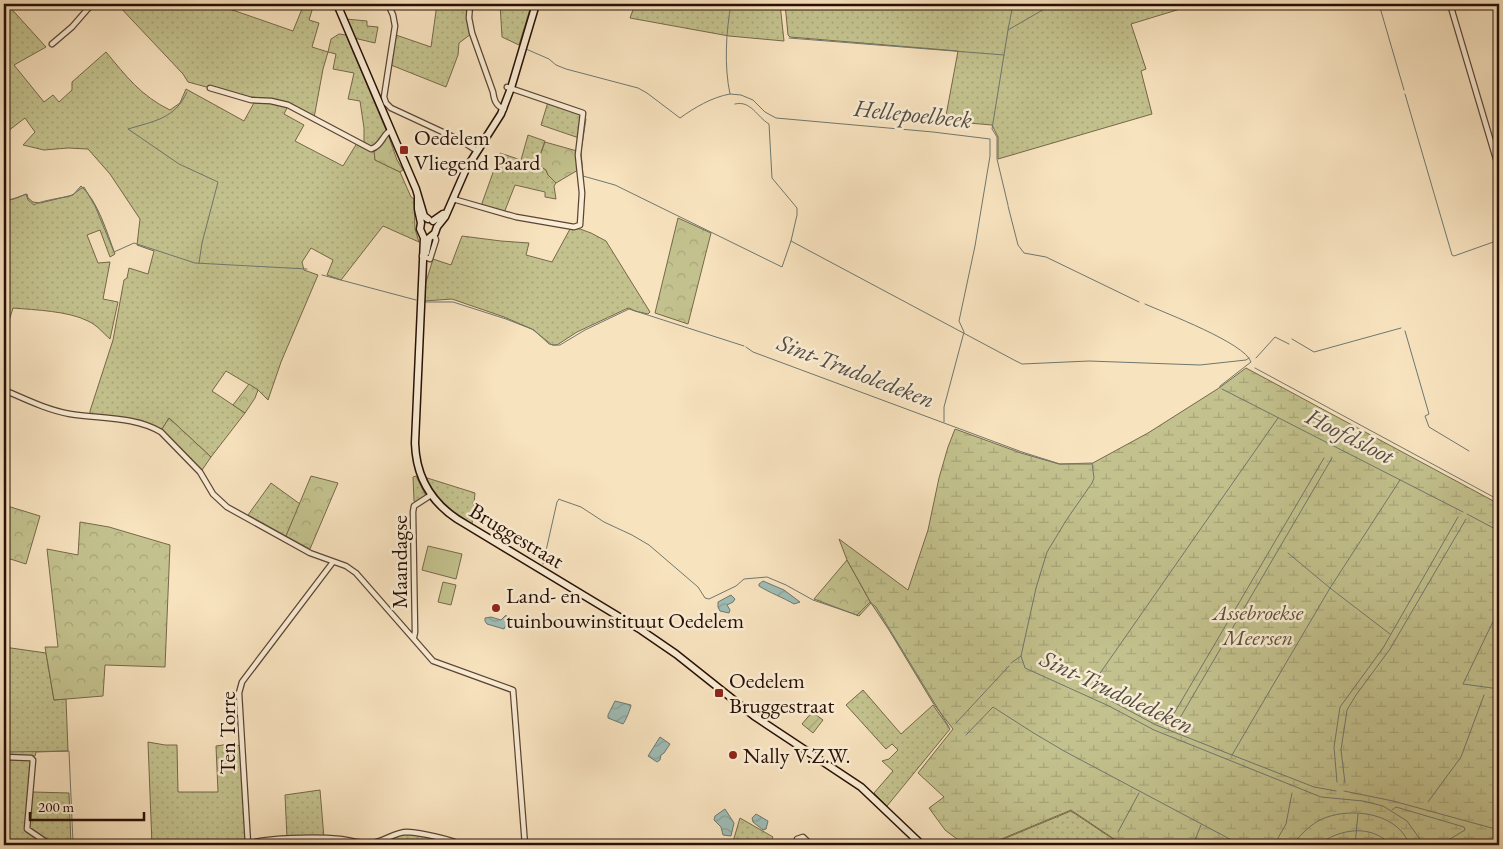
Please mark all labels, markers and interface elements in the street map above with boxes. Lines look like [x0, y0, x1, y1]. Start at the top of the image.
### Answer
water label: Hellepoelbeek [852, 92, 974, 135]
place label: Oedelem Vliegend Paard [414, 123, 541, 177]
marker: Oedelem Vliegend Paard [398, 144, 410, 156]
water label: Sint-Trudoledeken [772, 326, 939, 415]
water label: Hoofdsloot [1300, 400, 1400, 471]
street label: Bruggestraat [464, 496, 569, 575]
street label: Maandagse [385, 515, 414, 609]
place label: Land- en tuinbouwinstituut Oedelem [506, 581, 744, 635]
park label: Assebroekse Meersen [1211, 598, 1304, 652]
marker: Land- en tuinbouwinstituut Oedelem [490, 602, 502, 614]
water label: Sint-Trudoledeken [1035, 642, 1199, 741]
place label: Oedelem Bruggestraat [729, 666, 834, 720]
marker: Oedelem Bruggestraat [713, 687, 725, 699]
street label: Ten Torre [213, 691, 242, 775]
place label: Nally V.Z.W. [743, 741, 851, 770]
marker: Nally V.Z.W. [727, 749, 739, 761]
scale bar [30, 789, 144, 821]
text: 200 m [38, 797, 75, 816]

